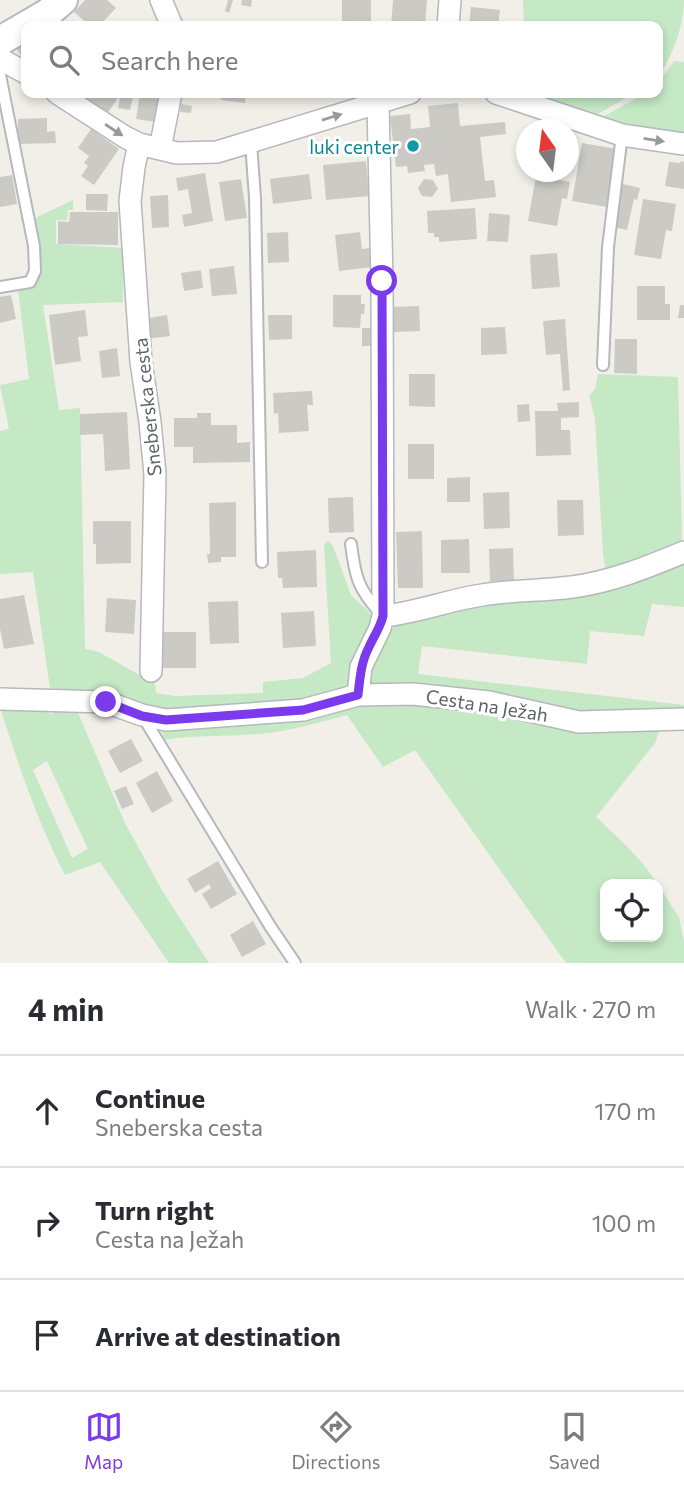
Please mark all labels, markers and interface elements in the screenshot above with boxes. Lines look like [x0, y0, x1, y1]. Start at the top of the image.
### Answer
search box [21, 21, 663, 98]
icon: search [45, 41, 83, 79]
text: Search here [101, 44, 239, 75]
one-way arrow [321, 112, 342, 122]
north arrow [516, 119, 579, 182]
one-way arrow [105, 123, 124, 136]
place label: luki center [309, 135, 399, 158]
one-way arrow [644, 135, 666, 146]
marker: luki center [405, 138, 421, 154]
route start [366, 265, 397, 296]
street label: Sneberska cesta [128, 337, 166, 477]
street label: Cesta na Ježah [424, 684, 550, 726]
route end [90, 686, 121, 717]
map controls [600, 879, 663, 942]
button: locate [600, 879, 663, 942]
text: 4 min [28, 990, 104, 1027]
text: Walk · 270 m [525, 995, 656, 1023]
text: Continue [95, 1082, 205, 1113]
icon: ahead [28, 1092, 66, 1130]
text: 170 m [595, 1097, 656, 1125]
text: Sneberska cesta [95, 1113, 263, 1141]
text: Turn right [95, 1194, 214, 1225]
icon: right [28, 1204, 66, 1242]
text: 100 m [592, 1209, 656, 1237]
text: Cesta na Ježah [95, 1225, 244, 1253]
icon: arrive [28, 1316, 66, 1354]
text: Arrive at destination [95, 1320, 341, 1351]
tab: Map [84, 1408, 123, 1473]
tab: Directions [291, 1408, 381, 1473]
tab: Saved [549, 1408, 600, 1473]

